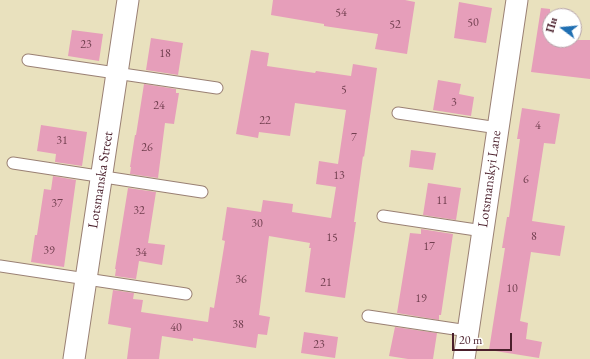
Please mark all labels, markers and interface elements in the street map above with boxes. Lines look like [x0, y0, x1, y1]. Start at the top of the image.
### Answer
house number: 54 [335, 6, 347, 20]
north arrow [542, 8, 582, 48]
house number: 50 [467, 16, 479, 30]
text: Пн [543, 16, 560, 34]
house number: 52 [389, 18, 401, 32]
house number: 23 [80, 38, 92, 52]
house number: 18 [159, 47, 171, 61]
house number: 5 [341, 83, 347, 97]
house number: 3 [451, 96, 457, 110]
house number: 24 [153, 99, 165, 113]
house number: 22 [259, 114, 271, 128]
house number: 4 [535, 119, 541, 133]
street label: Lotsmanskyi Lane [475, 129, 505, 229]
street label: Lotsmanska Street [85, 130, 117, 230]
house number: 7 [351, 131, 357, 145]
house number: 31 [56, 134, 68, 148]
house number: 26 [141, 141, 153, 155]
house number: 13 [333, 169, 345, 183]
house number: 6 [523, 173, 529, 187]
house number: 11 [436, 194, 448, 208]
house number: 37 [51, 197, 63, 211]
house number: 32 [133, 204, 145, 218]
house number: 30 [251, 217, 263, 231]
house number: 8 [531, 230, 537, 244]
house number: 15 [326, 231, 338, 245]
house number: 17 [423, 240, 435, 254]
house number: 39 [43, 244, 55, 258]
house number: 34 [135, 246, 147, 260]
house number: 36 [235, 273, 247, 287]
house number: 21 [320, 276, 332, 290]
house number: 10 [506, 282, 518, 296]
house number: 19 [415, 292, 427, 306]
house number: 38 [232, 318, 244, 332]
house number: 40 [170, 321, 182, 335]
scale bar [454, 325, 514, 351]
text: 20 m [459, 332, 482, 348]
house number: 23 [313, 338, 325, 352]

